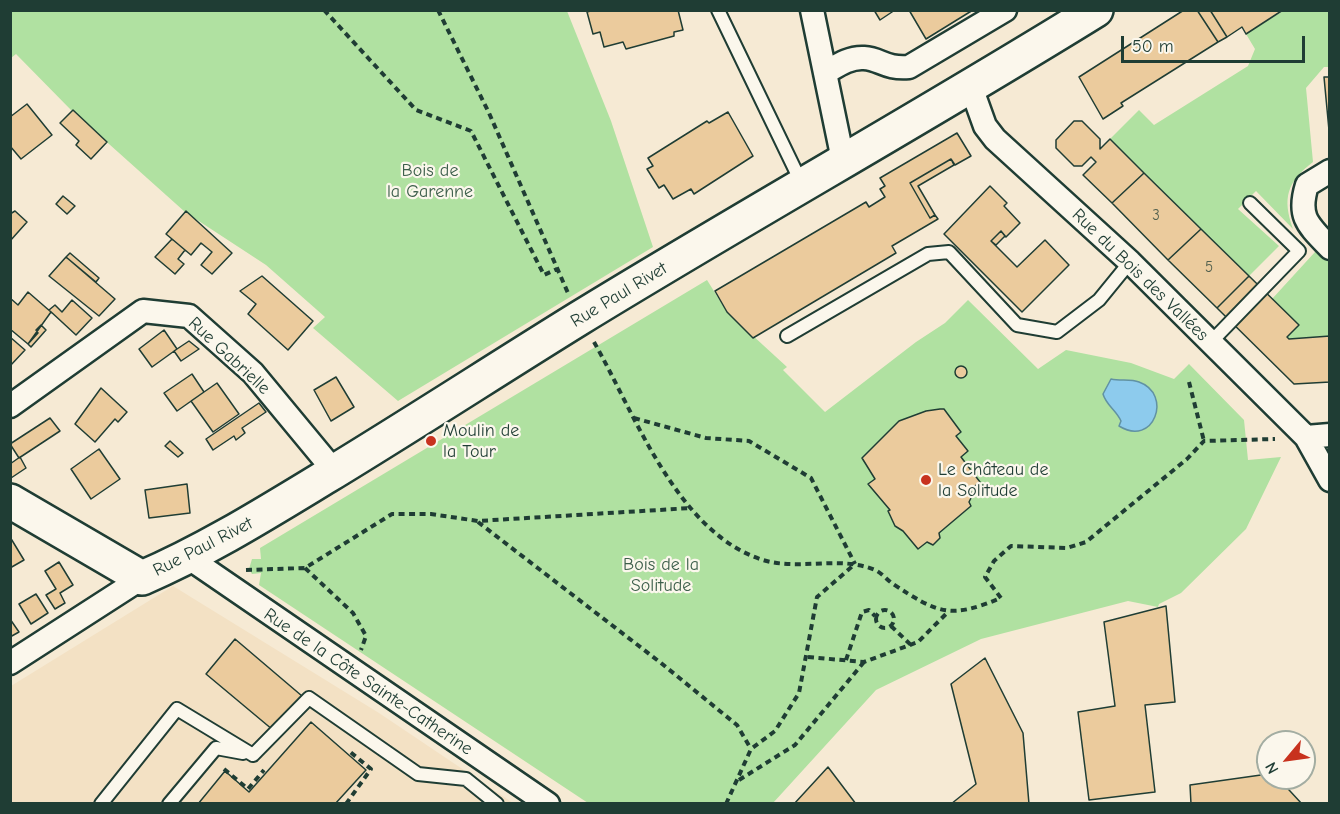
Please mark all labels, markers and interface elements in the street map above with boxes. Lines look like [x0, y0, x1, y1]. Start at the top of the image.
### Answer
scale bar [1124, 24, 1308, 62]
text: 50 m [1132, 36, 1174, 57]
park label: Bois de la Garenne [387, 160, 473, 202]
street label: Rue du Bois des Vallées [1067, 204, 1213, 346]
house number: 3 [1152, 207, 1160, 225]
street label: Rue Paul Rivet [567, 258, 671, 332]
house number: 5 [1205, 259, 1213, 277]
street label: Rue Gabrielle [184, 313, 274, 399]
place label: Moulin de la Tour [443, 420, 519, 462]
marker: Moulin de la Tour [424, 434, 438, 448]
place label: Le Château de la Solitude [938, 459, 1048, 502]
marker: Le Château de la Solitude [919, 473, 933, 487]
street label: Rue Paul Rivet [150, 513, 256, 581]
park label: Bois de la Solitude [623, 554, 699, 596]
street label: Rue de la Côte Sainte-Catherine [259, 604, 477, 760]
north arrow [1256, 730, 1316, 790]
text: N [1262, 759, 1282, 777]

